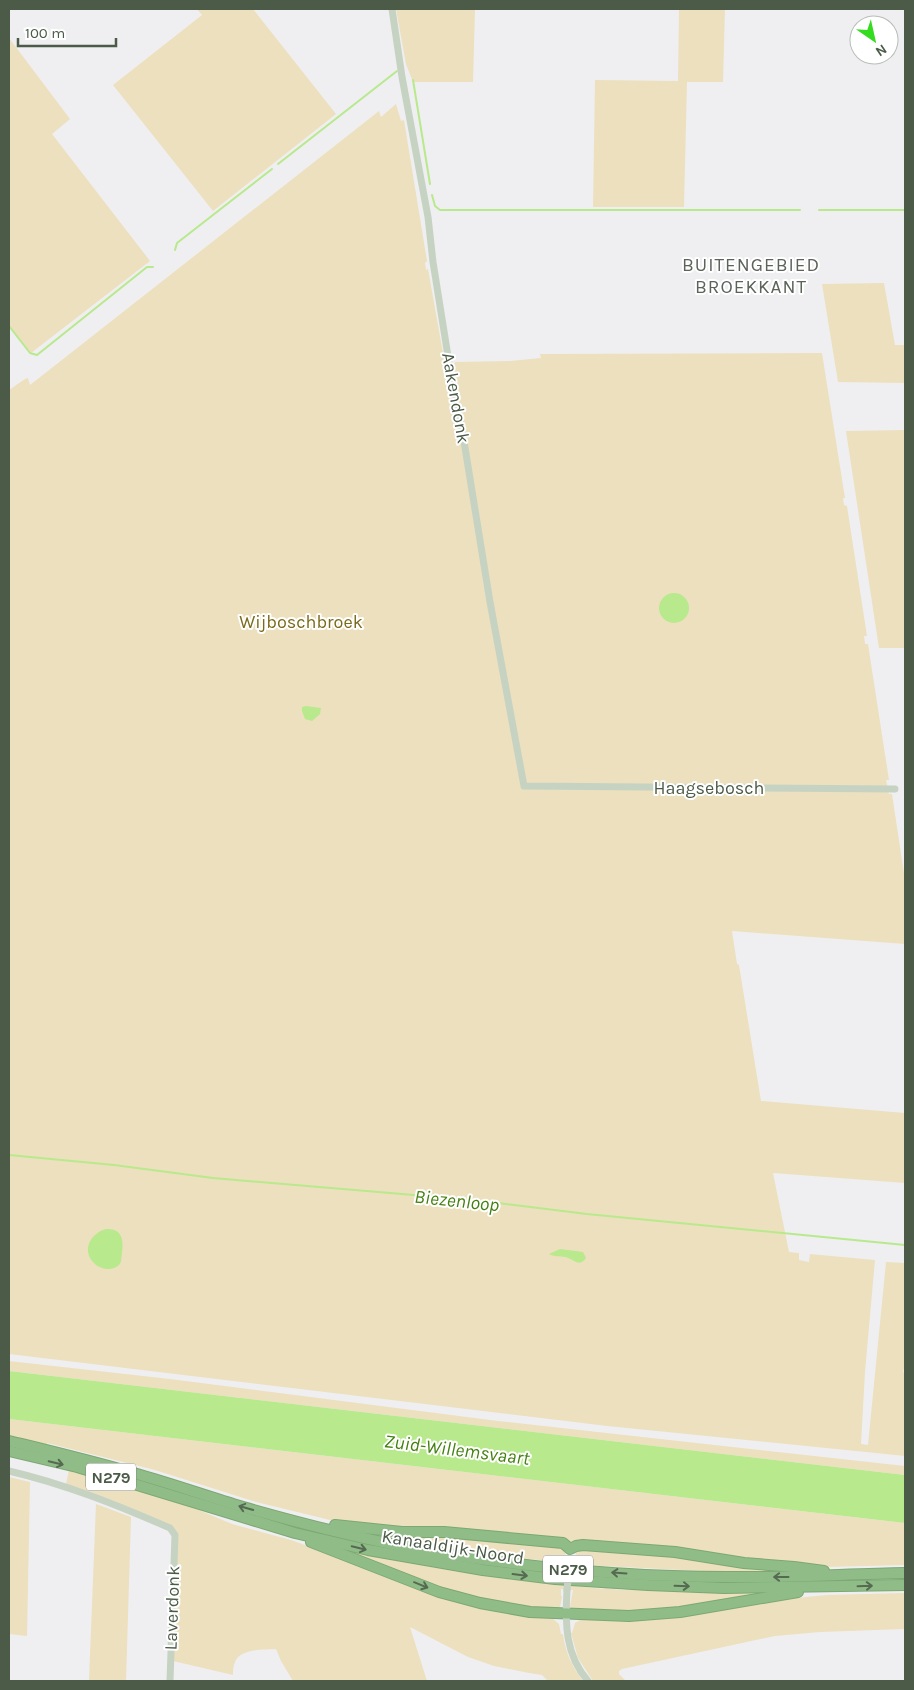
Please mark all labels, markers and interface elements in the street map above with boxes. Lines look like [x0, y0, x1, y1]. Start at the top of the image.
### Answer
scale bar [18, 15, 115, 47]
north arrow [849, 15, 899, 65]
text: 100 m [25, 24, 65, 42]
text: N [872, 41, 890, 60]
district label: BUITENGEBIED BROEKKANT [682, 254, 820, 298]
street label: Aakendonk [437, 351, 475, 445]
park label: Wijboschbroek [239, 611, 363, 633]
street label: Haagsebosch [654, 777, 764, 799]
water label: Biezenloop [413, 1186, 501, 1216]
water label: Zuid-Willemsvaart [383, 1430, 531, 1470]
one-way arrow [48, 1458, 64, 1468]
road number: N279 [86, 1464, 136, 1490]
one-way arrow [239, 1502, 255, 1512]
street label: Kanaaldijk-Noord [380, 1525, 526, 1569]
one-way arrow [351, 1544, 367, 1553]
road number: N279 [543, 1556, 593, 1582]
street label: Laverdonk [160, 1565, 184, 1651]
one-way arrow [611, 1568, 627, 1577]
one-way arrow [511, 1570, 527, 1580]
one-way arrow [773, 1572, 790, 1582]
one-way arrow [413, 1581, 428, 1590]
one-way arrow [857, 1581, 873, 1590]
one-way arrow [673, 1582, 689, 1591]

